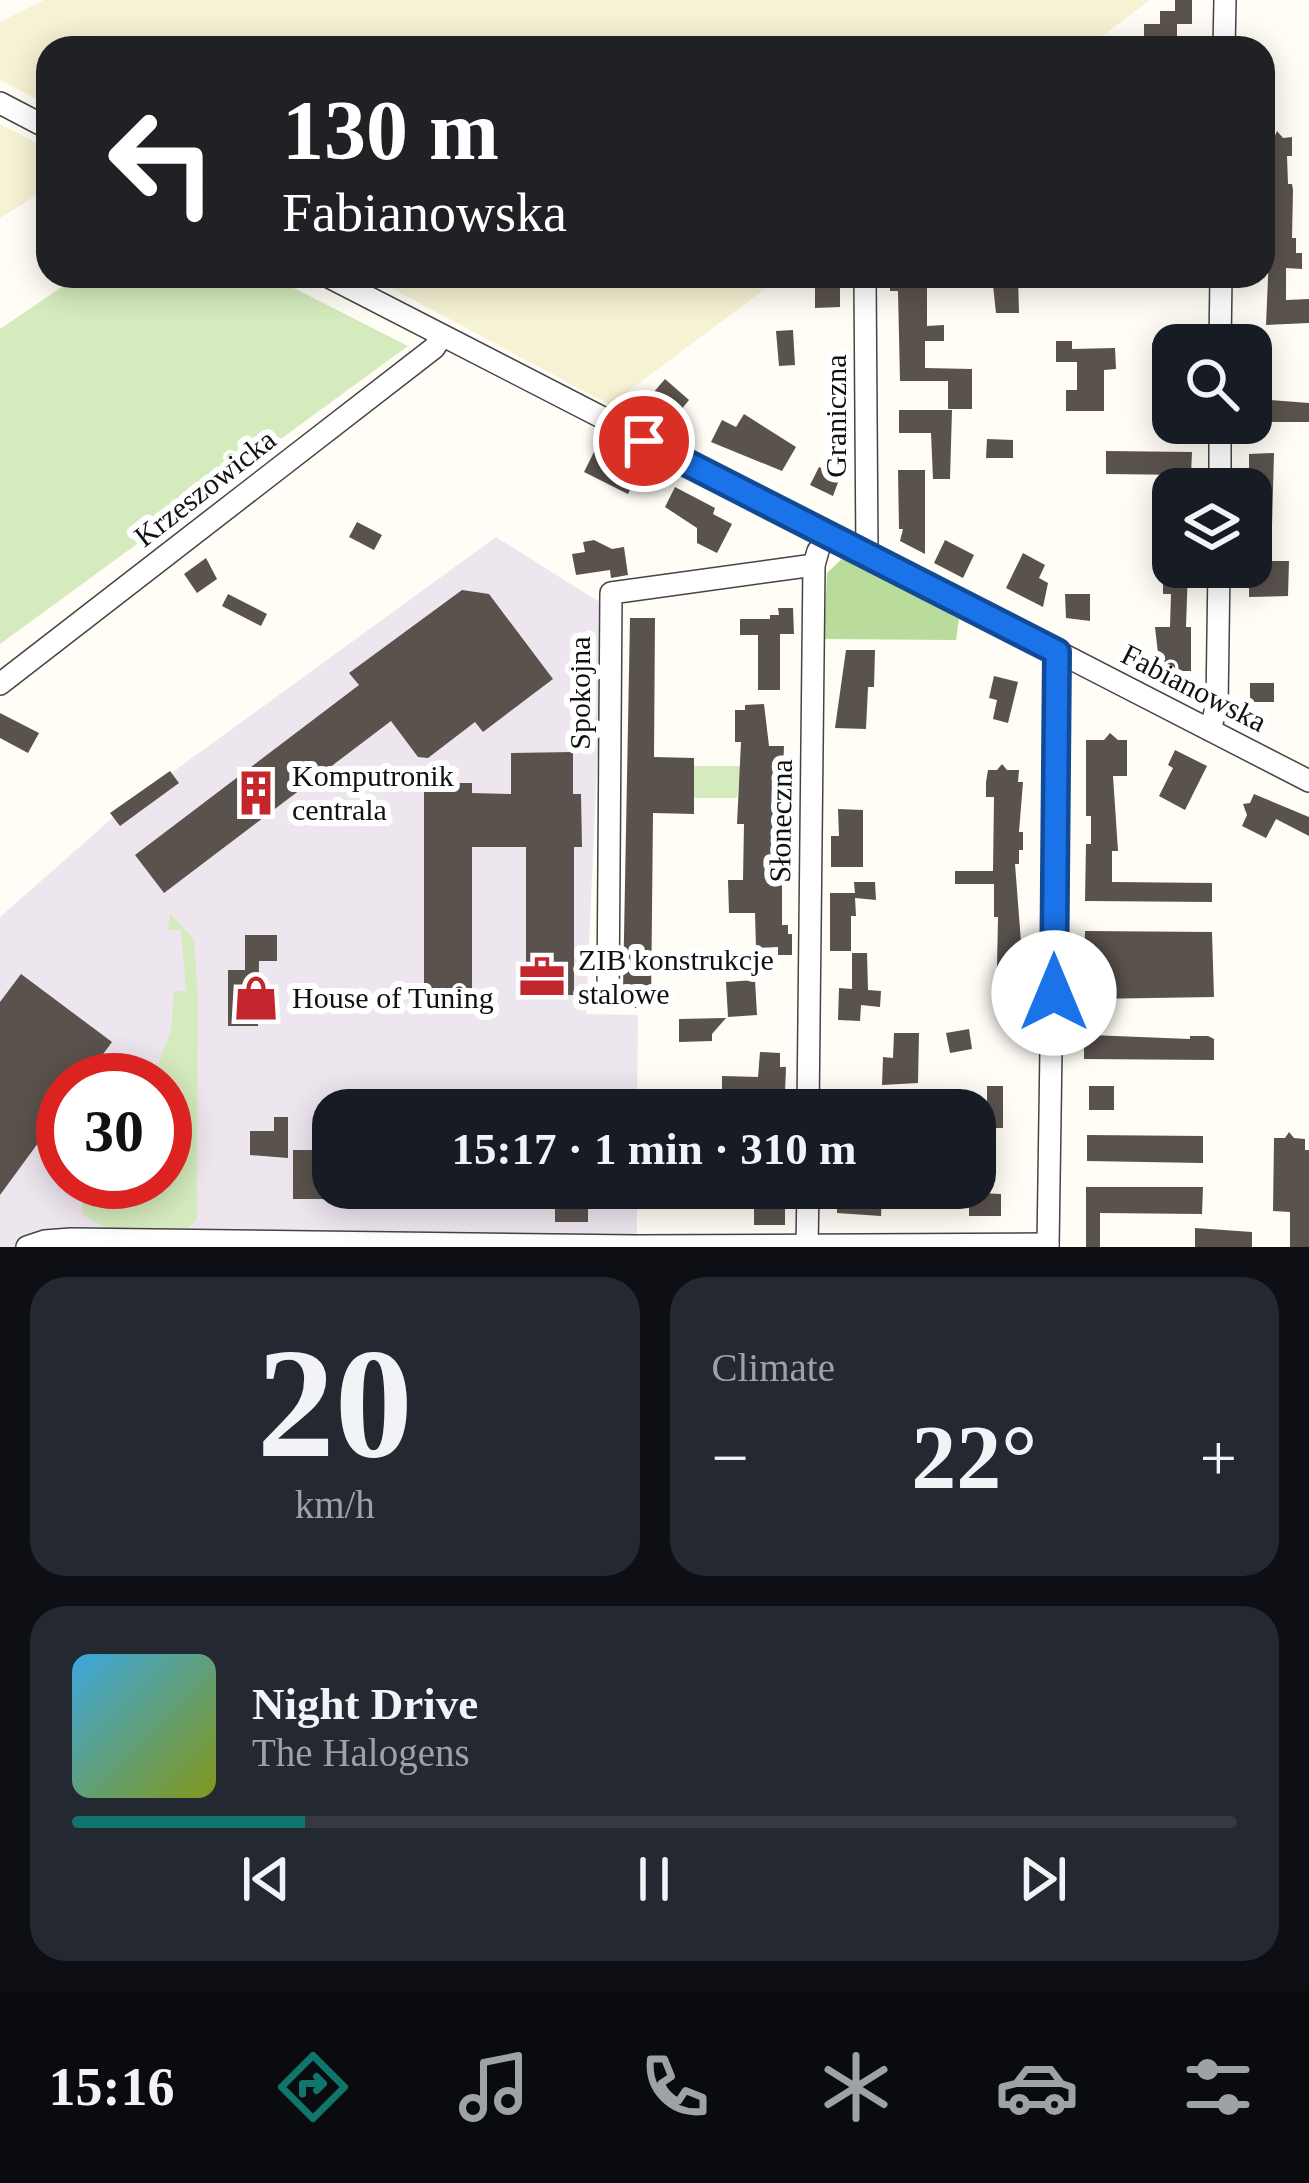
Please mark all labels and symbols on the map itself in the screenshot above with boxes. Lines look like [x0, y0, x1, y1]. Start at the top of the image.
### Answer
street label: Graniczna [819, 354, 852, 478]
pin [593, 390, 695, 492]
street label: Krzeszowicka [128, 422, 282, 553]
street label: Spokojna [563, 636, 596, 750]
street label: Fabianowska [1116, 637, 1272, 738]
place label: Komputronik centrala [292, 759, 454, 826]
street label: Słoneczna [763, 759, 798, 883]
building icon: Komputronik centrala [231, 768, 281, 818]
position arrow [991, 930, 1117, 1056]
place label: ZIB konstrukcje stalowe [578, 943, 774, 1010]
office icon: ZIB konstrukcje stalowe [517, 952, 567, 1002]
shop icon: House of Tuning [231, 973, 281, 1023]
place label: House of Tuning [292, 981, 494, 1014]
speed limit sign: 30 [36, 1053, 192, 1209]

